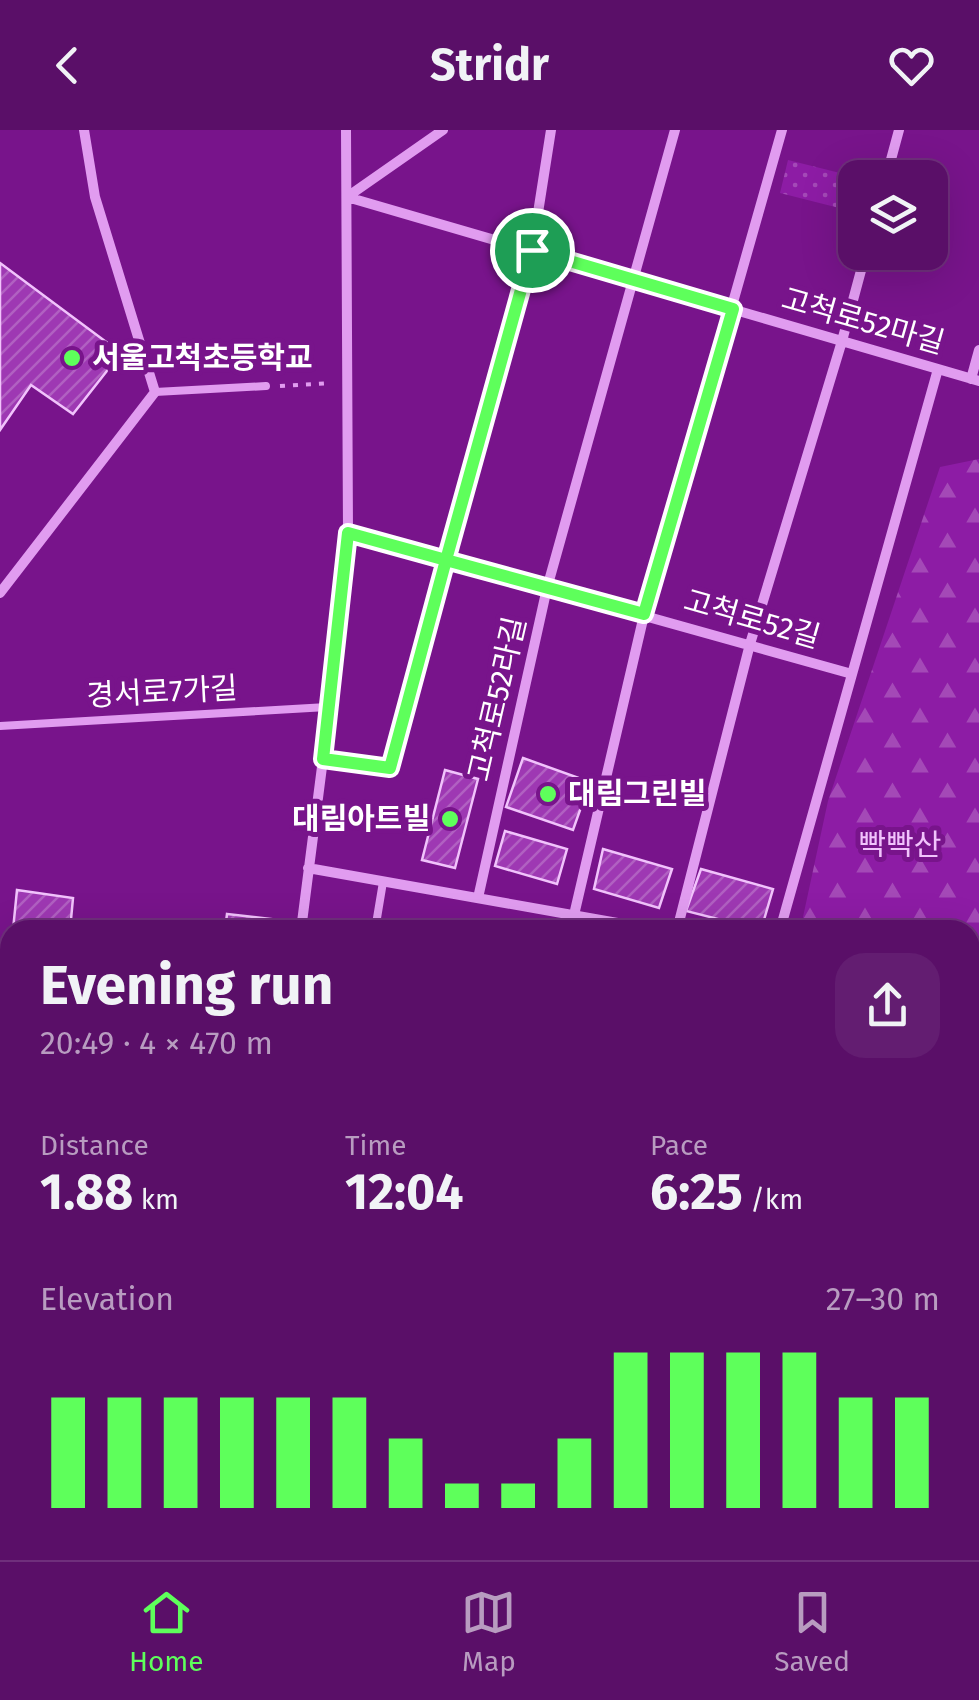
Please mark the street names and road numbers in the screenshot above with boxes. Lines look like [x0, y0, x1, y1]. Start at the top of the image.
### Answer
street label: 고척로52마길 [778, 281, 948, 361]
street label: 고척로52길 [680, 582, 824, 656]
street label: 고척로52라길 [461, 613, 533, 785]
street label: 경서로7가길 [85, 670, 239, 714]

